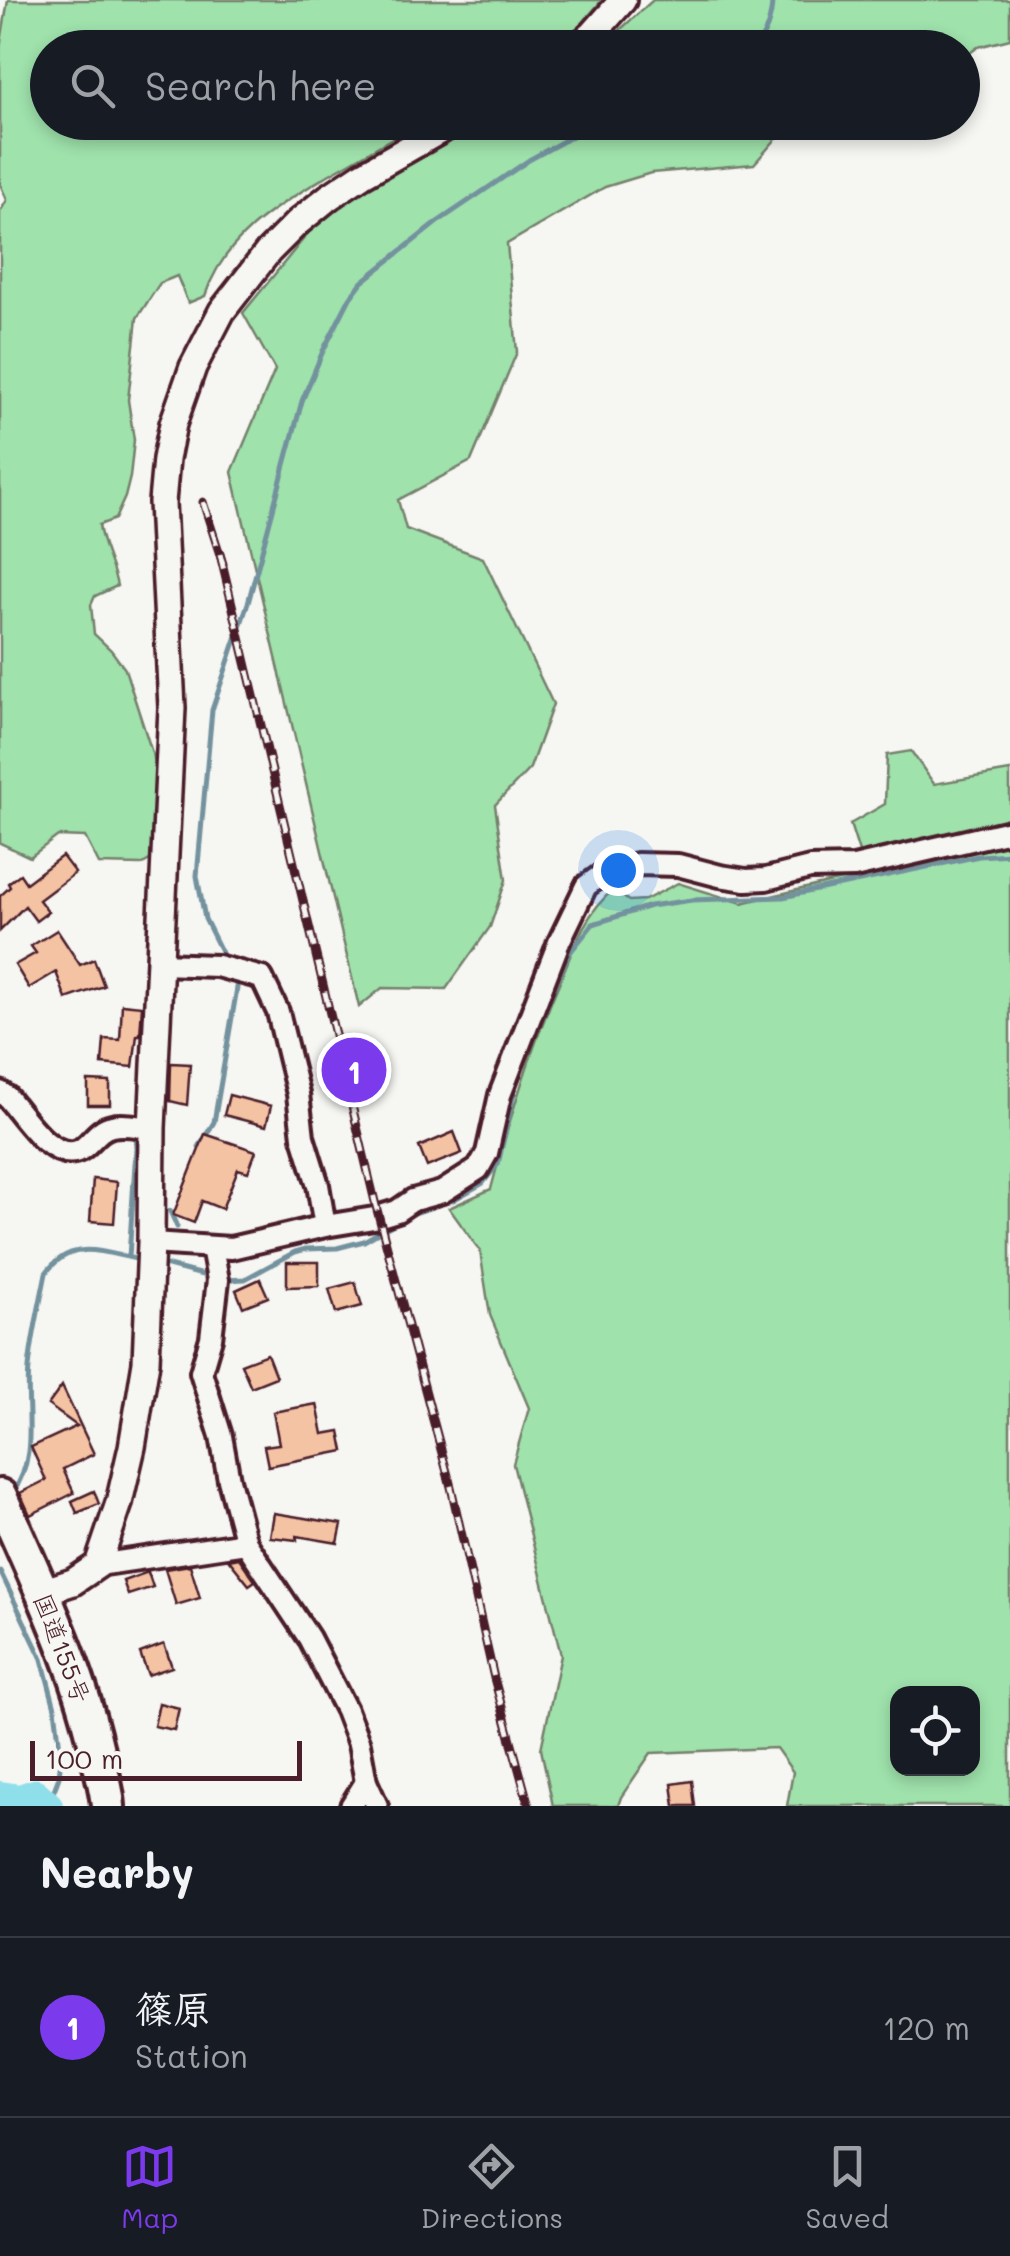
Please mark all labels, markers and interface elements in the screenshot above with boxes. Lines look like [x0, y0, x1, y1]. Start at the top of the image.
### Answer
search box [30, 30, 980, 140]
icon: search [65, 58, 120, 113]
text: Search here [145, 60, 376, 110]
your location [593, 845, 644, 896]
pin: 1 [322, 1032, 386, 1108]
street label: 国道155号 [27, 1588, 99, 1708]
map controls [890, 1686, 980, 1776]
button: locate [890, 1686, 980, 1776]
scale bar [30, 1736, 302, 1780]
text: 100 m [45, 1740, 123, 1776]
text: Nearby [40, 1844, 194, 1899]
text: 篠原 [135, 1983, 211, 2033]
text: 1 [65, 2006, 80, 2048]
text: 120 m [882, 2006, 970, 2048]
text: Station [135, 2034, 248, 2076]
tab: Map [121, 2139, 178, 2235]
tab: Directions [421, 2139, 563, 2235]
tab: Saved [806, 2139, 889, 2235]

